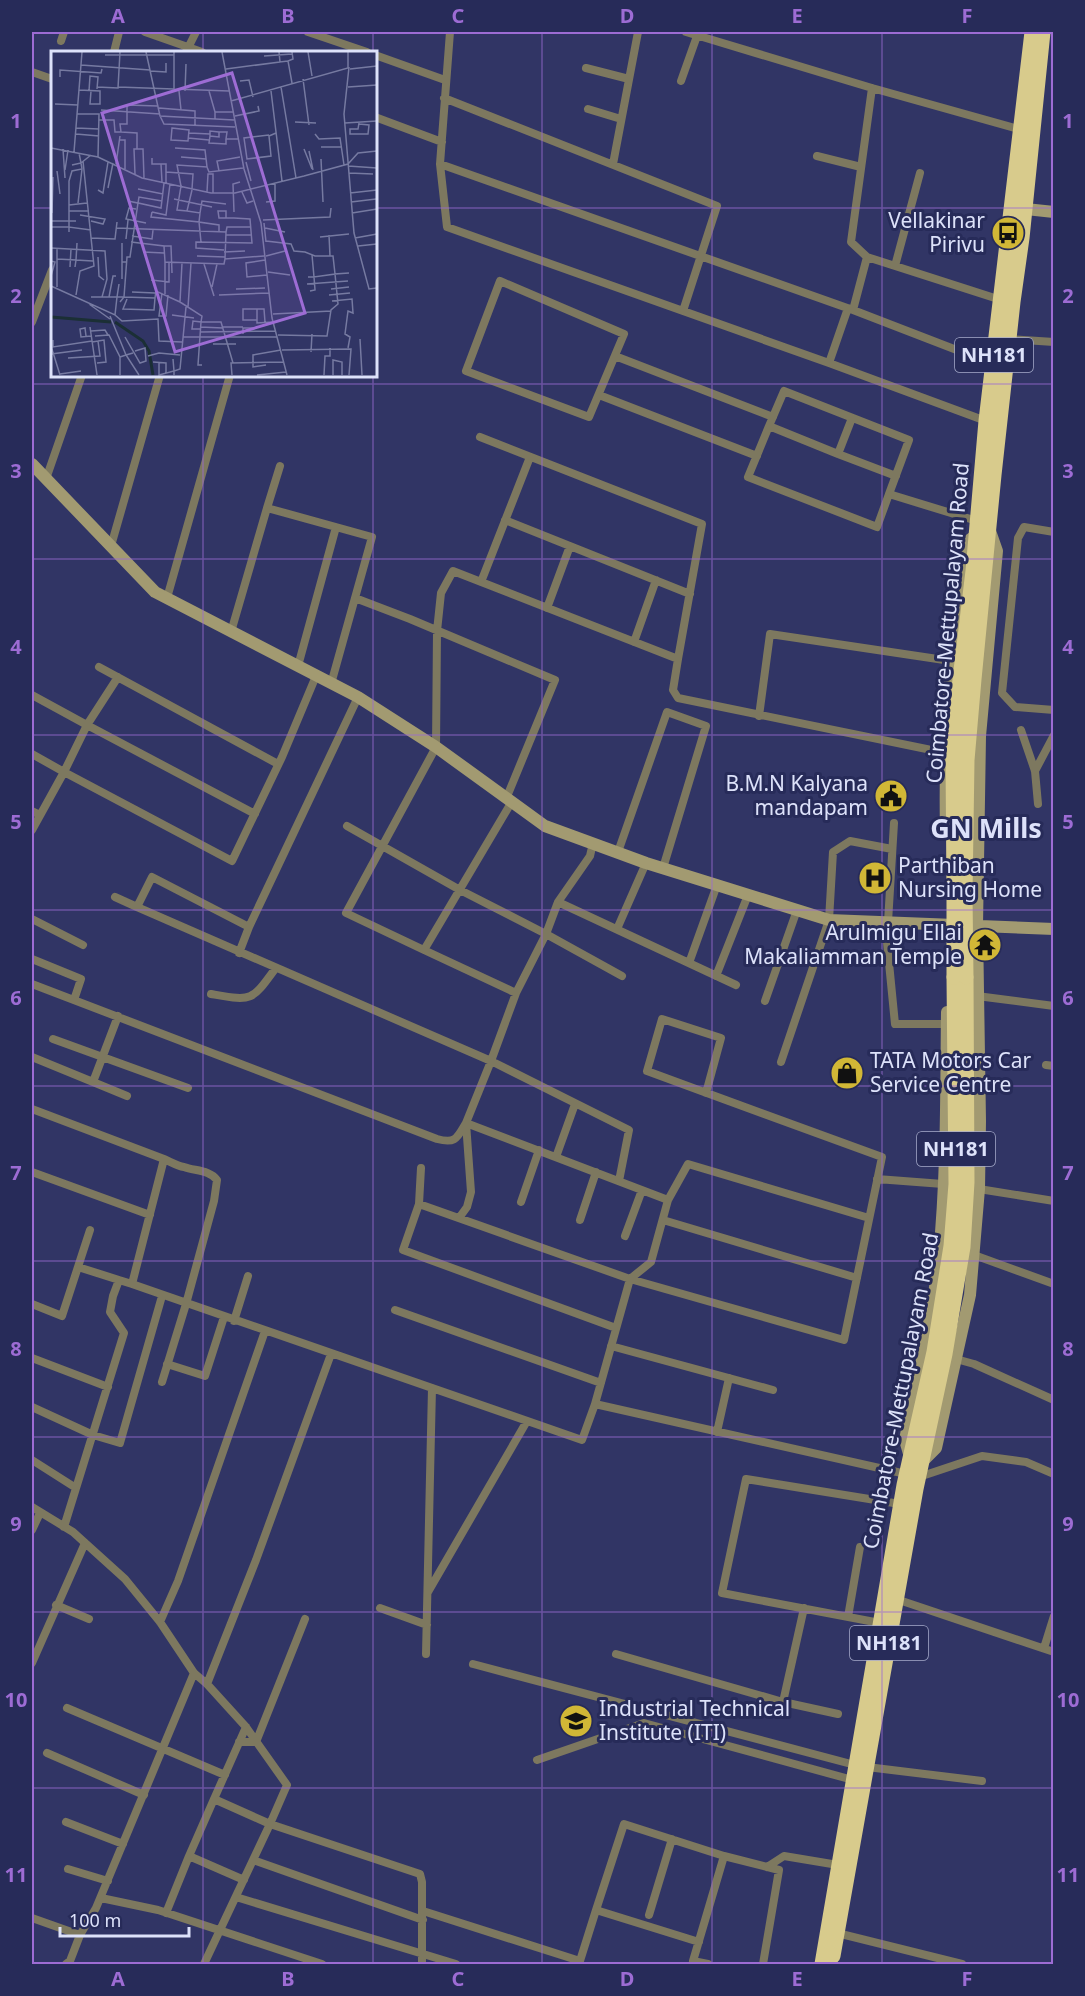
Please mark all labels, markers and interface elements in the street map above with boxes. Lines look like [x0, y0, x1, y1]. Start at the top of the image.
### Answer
text: A [111, 2, 125, 29]
text: B [281, 2, 295, 29]
text: C [452, 2, 465, 29]
text: D [620, 2, 634, 29]
text: E [791, 2, 803, 29]
text: F [962, 2, 972, 29]
inset map [51, 51, 376, 376]
text: 1 [10, 107, 22, 134]
text: 1 [1062, 107, 1074, 134]
place label: Vellakinar Pirivu [888, 206, 985, 258]
bus stop icon: Vellakinar Pirivu [990, 215, 1026, 251]
text: 2 [10, 282, 22, 309]
text: 2 [1062, 282, 1074, 309]
road number: NH181 [955, 338, 1033, 372]
text: 3 [10, 457, 22, 484]
text: 3 [1062, 457, 1074, 484]
street label: Coimbatore-Mettupalayam Road [919, 461, 975, 784]
text: 4 [10, 633, 22, 660]
text: 4 [1062, 633, 1074, 660]
place label: B.M.N Kalyana mandapam [725, 769, 868, 821]
public building icon: B.M.N Kalyana mandapam [873, 778, 909, 814]
text: 5 [10, 808, 22, 835]
text: 5 [1062, 808, 1074, 835]
district label: GN Mills [930, 809, 1042, 846]
place label: Parthiban Nursing Home [898, 851, 1042, 903]
hospital icon: Parthiban Nursing Home [857, 860, 893, 896]
place label: Arulmigu Ellai Makaliamman Temple [744, 918, 962, 970]
temple icon: Arulmigu Ellai Makaliamman Temple [967, 927, 1003, 963]
text: 6 [10, 984, 22, 1011]
text: 6 [1062, 984, 1074, 1011]
place label: TATA Motors Car Service Centre [870, 1046, 1032, 1098]
shop icon: TATA Motors Car Service Centre [829, 1055, 865, 1091]
road number: NH181 [917, 1132, 995, 1166]
text: 7 [10, 1159, 22, 1186]
text: 7 [1062, 1159, 1074, 1186]
street label: Coimbatore-Mettupalayam Road [856, 1230, 944, 1551]
text: 8 [10, 1335, 22, 1362]
text: 8 [1062, 1335, 1074, 1362]
text: 9 [10, 1510, 22, 1537]
text: 9 [1062, 1510, 1074, 1537]
road number: NH181 [850, 1626, 928, 1660]
text: 10 [5, 1686, 27, 1713]
text: 10 [1057, 1686, 1079, 1713]
place label: Industrial Technical Institute (ITI) [599, 1694, 790, 1746]
school or university icon: Industrial Technical Institute (ITI) [558, 1703, 594, 1739]
text: 11 [5, 1861, 27, 1888]
text: 11 [1057, 1861, 1079, 1888]
scale bar [60, 1900, 189, 1938]
text: 100 m [69, 1908, 121, 1932]
text: A [111, 1965, 125, 1992]
text: B [281, 1965, 295, 1992]
text: C [452, 1965, 465, 1992]
text: D [620, 1965, 634, 1992]
text: E [791, 1965, 803, 1992]
text: F [962, 1965, 972, 1992]

